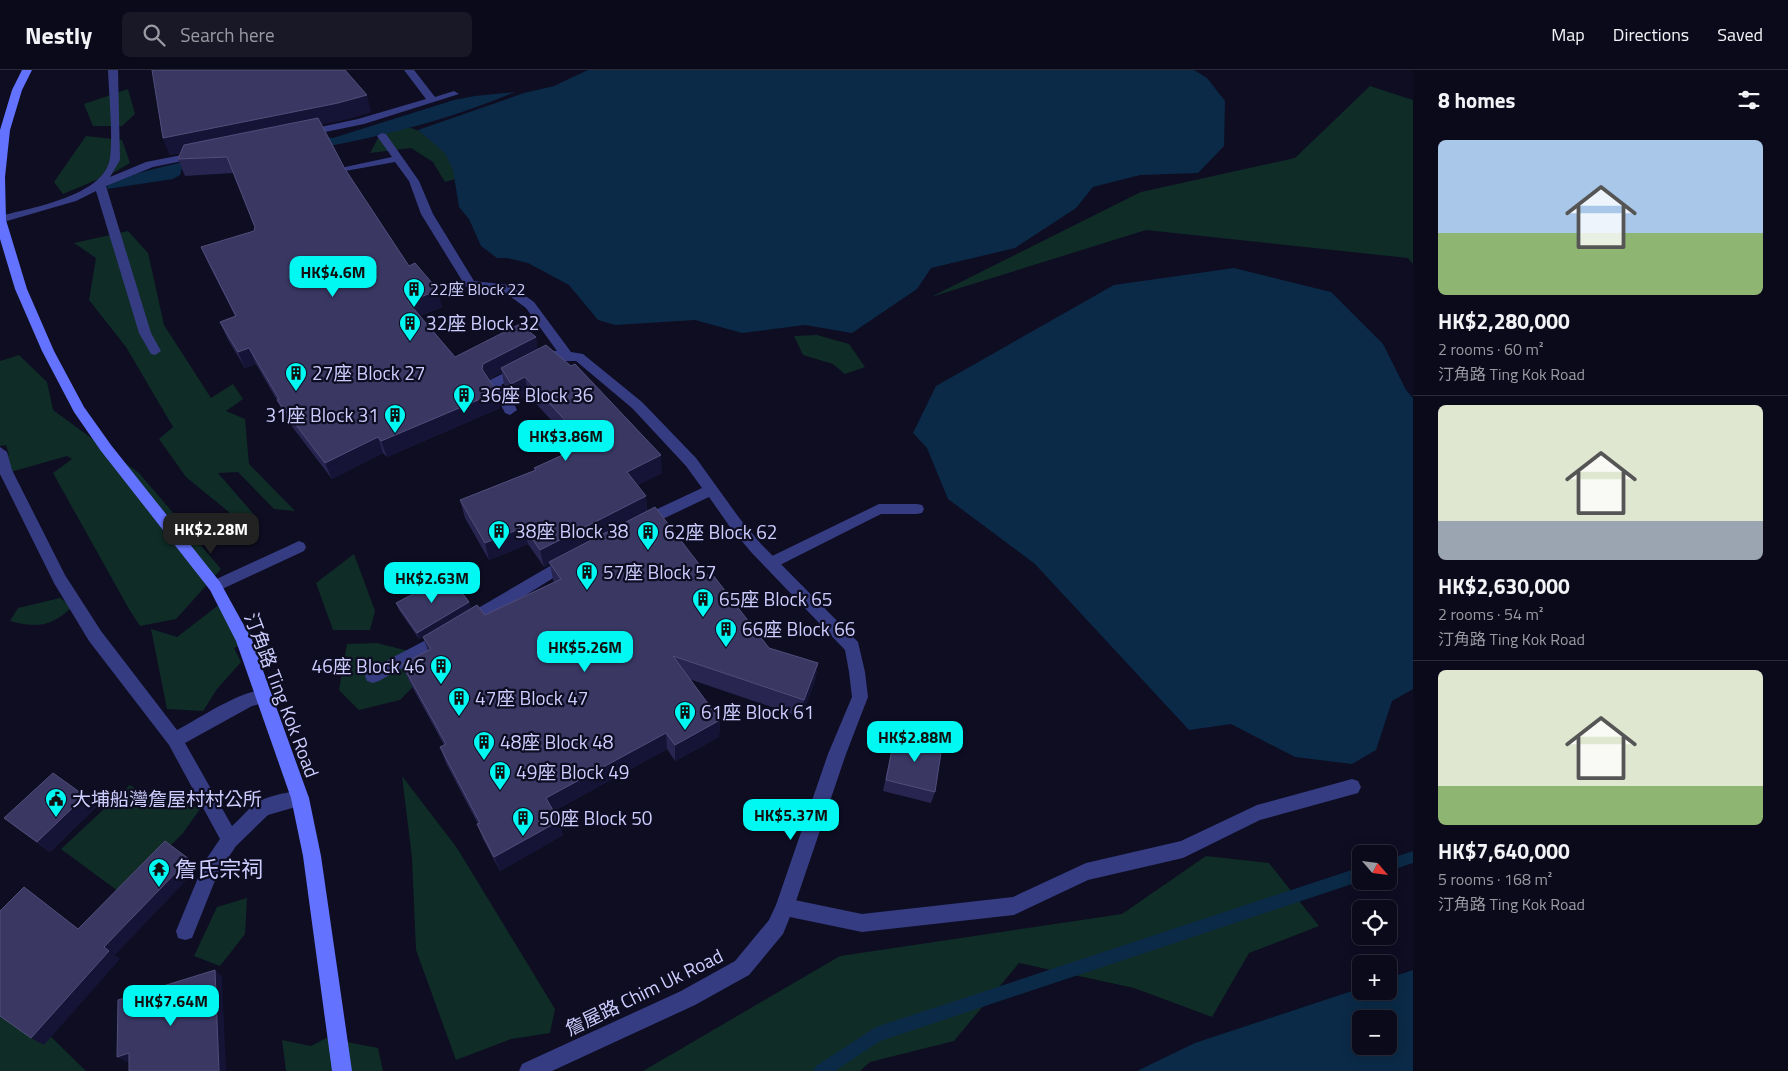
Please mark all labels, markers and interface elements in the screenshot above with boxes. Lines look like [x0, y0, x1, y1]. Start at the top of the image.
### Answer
search box [122, 12, 472, 57]
text: Nestly [25, 17, 92, 53]
text: Search here [180, 20, 275, 49]
icon: search [140, 21, 168, 49]
text: Map [1551, 21, 1585, 48]
text: Directions [1613, 21, 1689, 48]
text: Saved [1717, 21, 1763, 48]
text: 8 homes [1438, 84, 1515, 116]
icon: filters [1735, 86, 1763, 114]
icon: home [1556, 172, 1646, 262]
pin: HK$4.6M [287, 256, 379, 298]
text: HK$4.6M [300, 260, 366, 284]
building icon: 22座 Block 22 [402, 277, 426, 308]
place label: 22座 Block 22 [430, 277, 526, 301]
text: HK$2,280,000 [1438, 305, 1570, 337]
place label: 32座 Block 32 [426, 308, 539, 337]
building icon: 32座 Block 32 [398, 311, 422, 342]
text: 2 rooms · 60 m² [1438, 337, 1543, 361]
place label: 27座 Block 27 [312, 358, 425, 387]
building icon: 27座 Block 27 [284, 361, 308, 392]
text: 汀角路 Ting Kok Road [1438, 362, 1585, 386]
place label: 36座 Block 36 [480, 380, 593, 409]
building icon: 36座 Block 36 [452, 383, 476, 414]
place label: 31座 Block 31 [266, 400, 379, 429]
building icon: 31座 Block 31 [383, 403, 407, 434]
pin: HK$3.86M [514, 420, 618, 462]
text: HK$3.86M [529, 424, 603, 448]
icon: home [1556, 438, 1646, 528]
pin: HK$2.28M [159, 512, 263, 555]
place label: 38座 Block 38 [515, 516, 629, 545]
text: HK$2.28M [174, 517, 248, 541]
place label: 62座 Block 62 [664, 517, 777, 546]
building icon: 38座 Block 38 [487, 519, 511, 550]
building icon: 62座 Block 62 [636, 520, 660, 551]
place label: 57座 Block 57 [603, 557, 716, 586]
building icon: 57座 Block 57 [575, 560, 599, 591]
pin: HK$2.63M [380, 562, 484, 604]
text: HK$2.63M [395, 566, 469, 590]
text: HK$2,630,000 [1438, 570, 1570, 602]
place label: 65座 Block 65 [719, 584, 832, 613]
building icon: 65座 Block 65 [691, 587, 715, 618]
text: 2 rooms · 54 m² [1438, 602, 1543, 626]
street label: 汀角路 Ting Kok Road [238, 608, 327, 781]
place label: 66座 Block 66 [742, 614, 855, 643]
building icon: 66座 Block 66 [714, 617, 738, 648]
text: 汀角路 Ting Kok Road [1438, 627, 1585, 651]
pin: HK$5.26M [533, 630, 637, 673]
text: HK$5.26M [548, 635, 622, 659]
place label: 46座 Block 46 [312, 651, 425, 680]
building icon: 46座 Block 46 [429, 654, 453, 685]
place label: 47座 Block 47 [475, 683, 588, 712]
building icon: 47座 Block 47 [447, 686, 471, 717]
place label: 61座 Block 61 [701, 697, 814, 726]
building icon: 61座 Block 61 [673, 700, 697, 731]
icon: home [1556, 703, 1646, 793]
pin: HK$2.88M [863, 720, 967, 763]
text: HK$2.88M [878, 725, 952, 749]
place label: 48座 Block 48 [500, 727, 614, 756]
building icon: 48座 Block 48 [472, 730, 496, 761]
place label: 49座 Block 49 [516, 757, 629, 786]
building icon: 49座 Block 49 [488, 760, 512, 791]
place label: 大埔船灣詹屋村村公所 [72, 784, 262, 813]
public building icon: 大埔船灣詹屋村村公所 [44, 787, 68, 818]
pin: HK$5.37M [739, 798, 843, 841]
place label: 50座 Block 50 [539, 803, 652, 832]
text: HK$5.37M [754, 803, 828, 827]
building icon: 50座 Block 50 [511, 806, 535, 837]
text: HK$7,640,000 [1438, 835, 1570, 867]
north arrow [1352, 845, 1398, 890]
map controls [1352, 845, 1397, 1055]
place label: 詹氏宗祠 [175, 852, 263, 886]
temple icon: 詹氏宗祠 [147, 857, 171, 888]
text: 5 rooms · 168 m² [1438, 867, 1552, 891]
text: 汀角路 Ting Kok Road [1438, 892, 1585, 916]
button: locate [1352, 900, 1397, 945]
street label: 詹屋路 Chim Uk Road [560, 941, 728, 1042]
button: + [1352, 955, 1397, 1000]
pin: HK$7.64M [119, 984, 223, 1027]
text: HK$7.64M [134, 989, 208, 1013]
button: − [1352, 1010, 1397, 1055]

